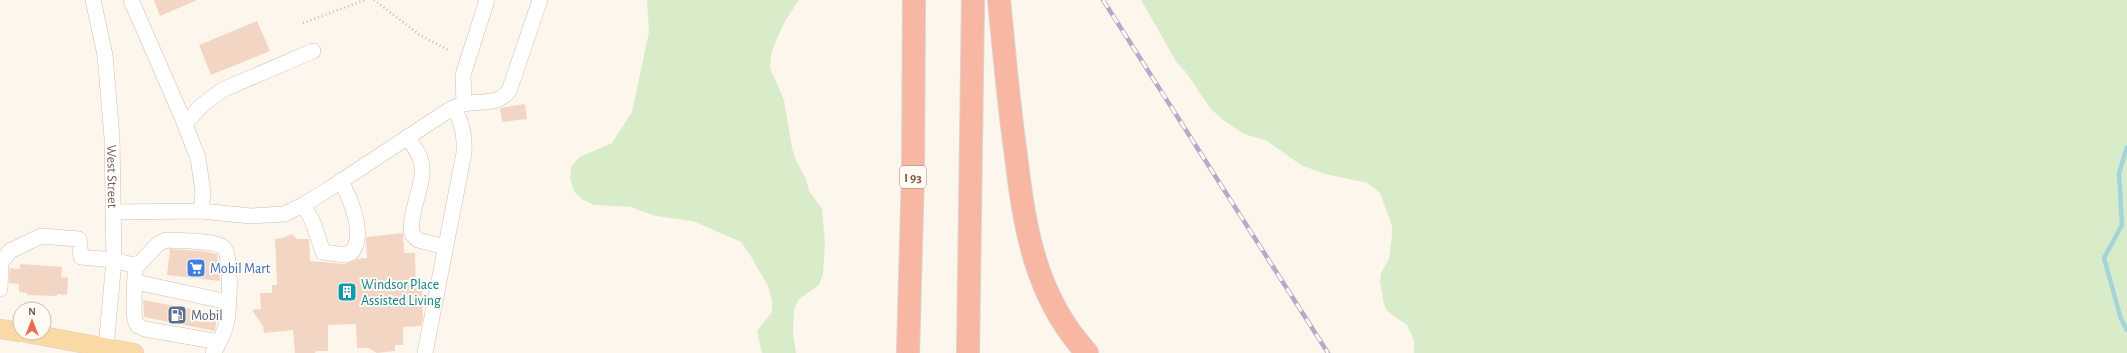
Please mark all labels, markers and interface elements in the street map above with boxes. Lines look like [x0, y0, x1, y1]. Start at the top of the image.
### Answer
street label: West Street [104, 145, 119, 209]
road number: I 93 [900, 166, 926, 188]
supermarket icon: Mobil Mart [185, 257, 207, 279]
place label: Mobil Mart [210, 262, 271, 276]
place label: Windsor Place Assisted Living [361, 278, 441, 308]
building icon: Windsor Place Assisted Living [336, 281, 358, 303]
north arrow [12, 301, 52, 341]
fuel station icon: Mobil [166, 304, 188, 326]
text: N [28, 306, 36, 317]
place label: Mobil [191, 309, 223, 323]

